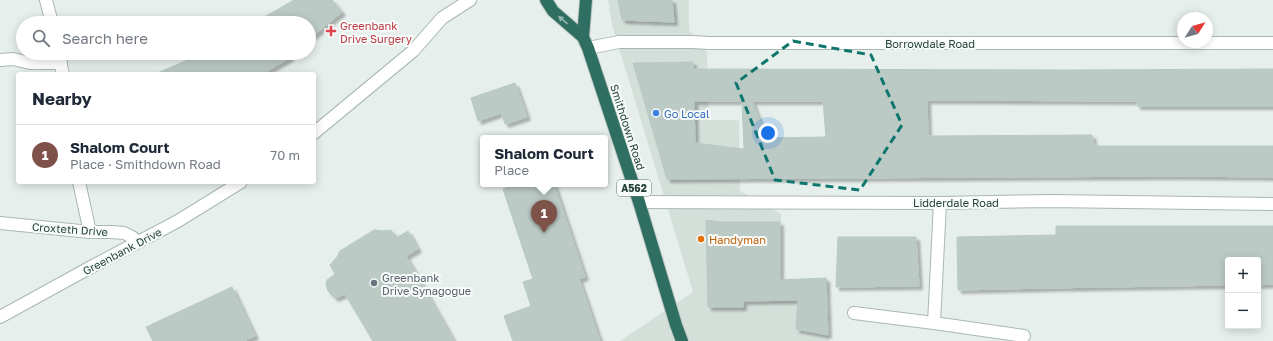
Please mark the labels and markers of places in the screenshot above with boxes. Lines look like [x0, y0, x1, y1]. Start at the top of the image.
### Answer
place label: Greenbank Drive Surgery [340, 19, 412, 45]
marker: Greenbank Drive Surgery [325, 25, 337, 37]
place label: Go Local [664, 107, 710, 120]
marker: Go Local [651, 108, 661, 118]
pin: 1 [531, 200, 557, 233]
place label: Handyman [709, 233, 766, 246]
marker: Handyman [696, 234, 706, 244]
place label: Greenbank Drive Synagogue [382, 271, 471, 297]
marker: Greenbank Drive Synagogue [369, 278, 379, 288]

